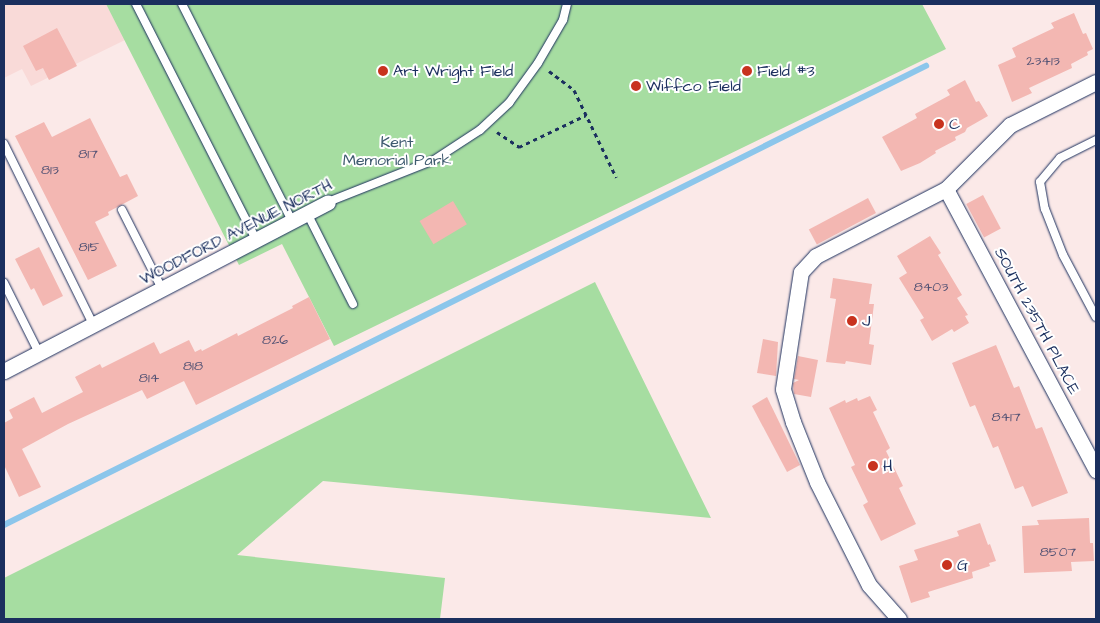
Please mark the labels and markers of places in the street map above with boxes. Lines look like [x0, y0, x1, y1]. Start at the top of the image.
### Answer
place label: Art Wright Field [393, 61, 513, 81]
place label: Field #3 [757, 61, 815, 81]
marker: Art Wright Field [377, 65, 389, 77]
marker: Field #3 [741, 65, 753, 77]
place label: Wiffco Field [646, 76, 741, 96]
marker: Wiffco Field [630, 80, 642, 92]
place label: C [949, 114, 960, 134]
marker: C [933, 118, 945, 130]
place label: J [862, 311, 870, 331]
marker: J [846, 315, 858, 327]
place label: H [883, 456, 893, 476]
marker: H [867, 460, 879, 472]
place label: G [957, 555, 968, 575]
marker: G [941, 559, 953, 571]

